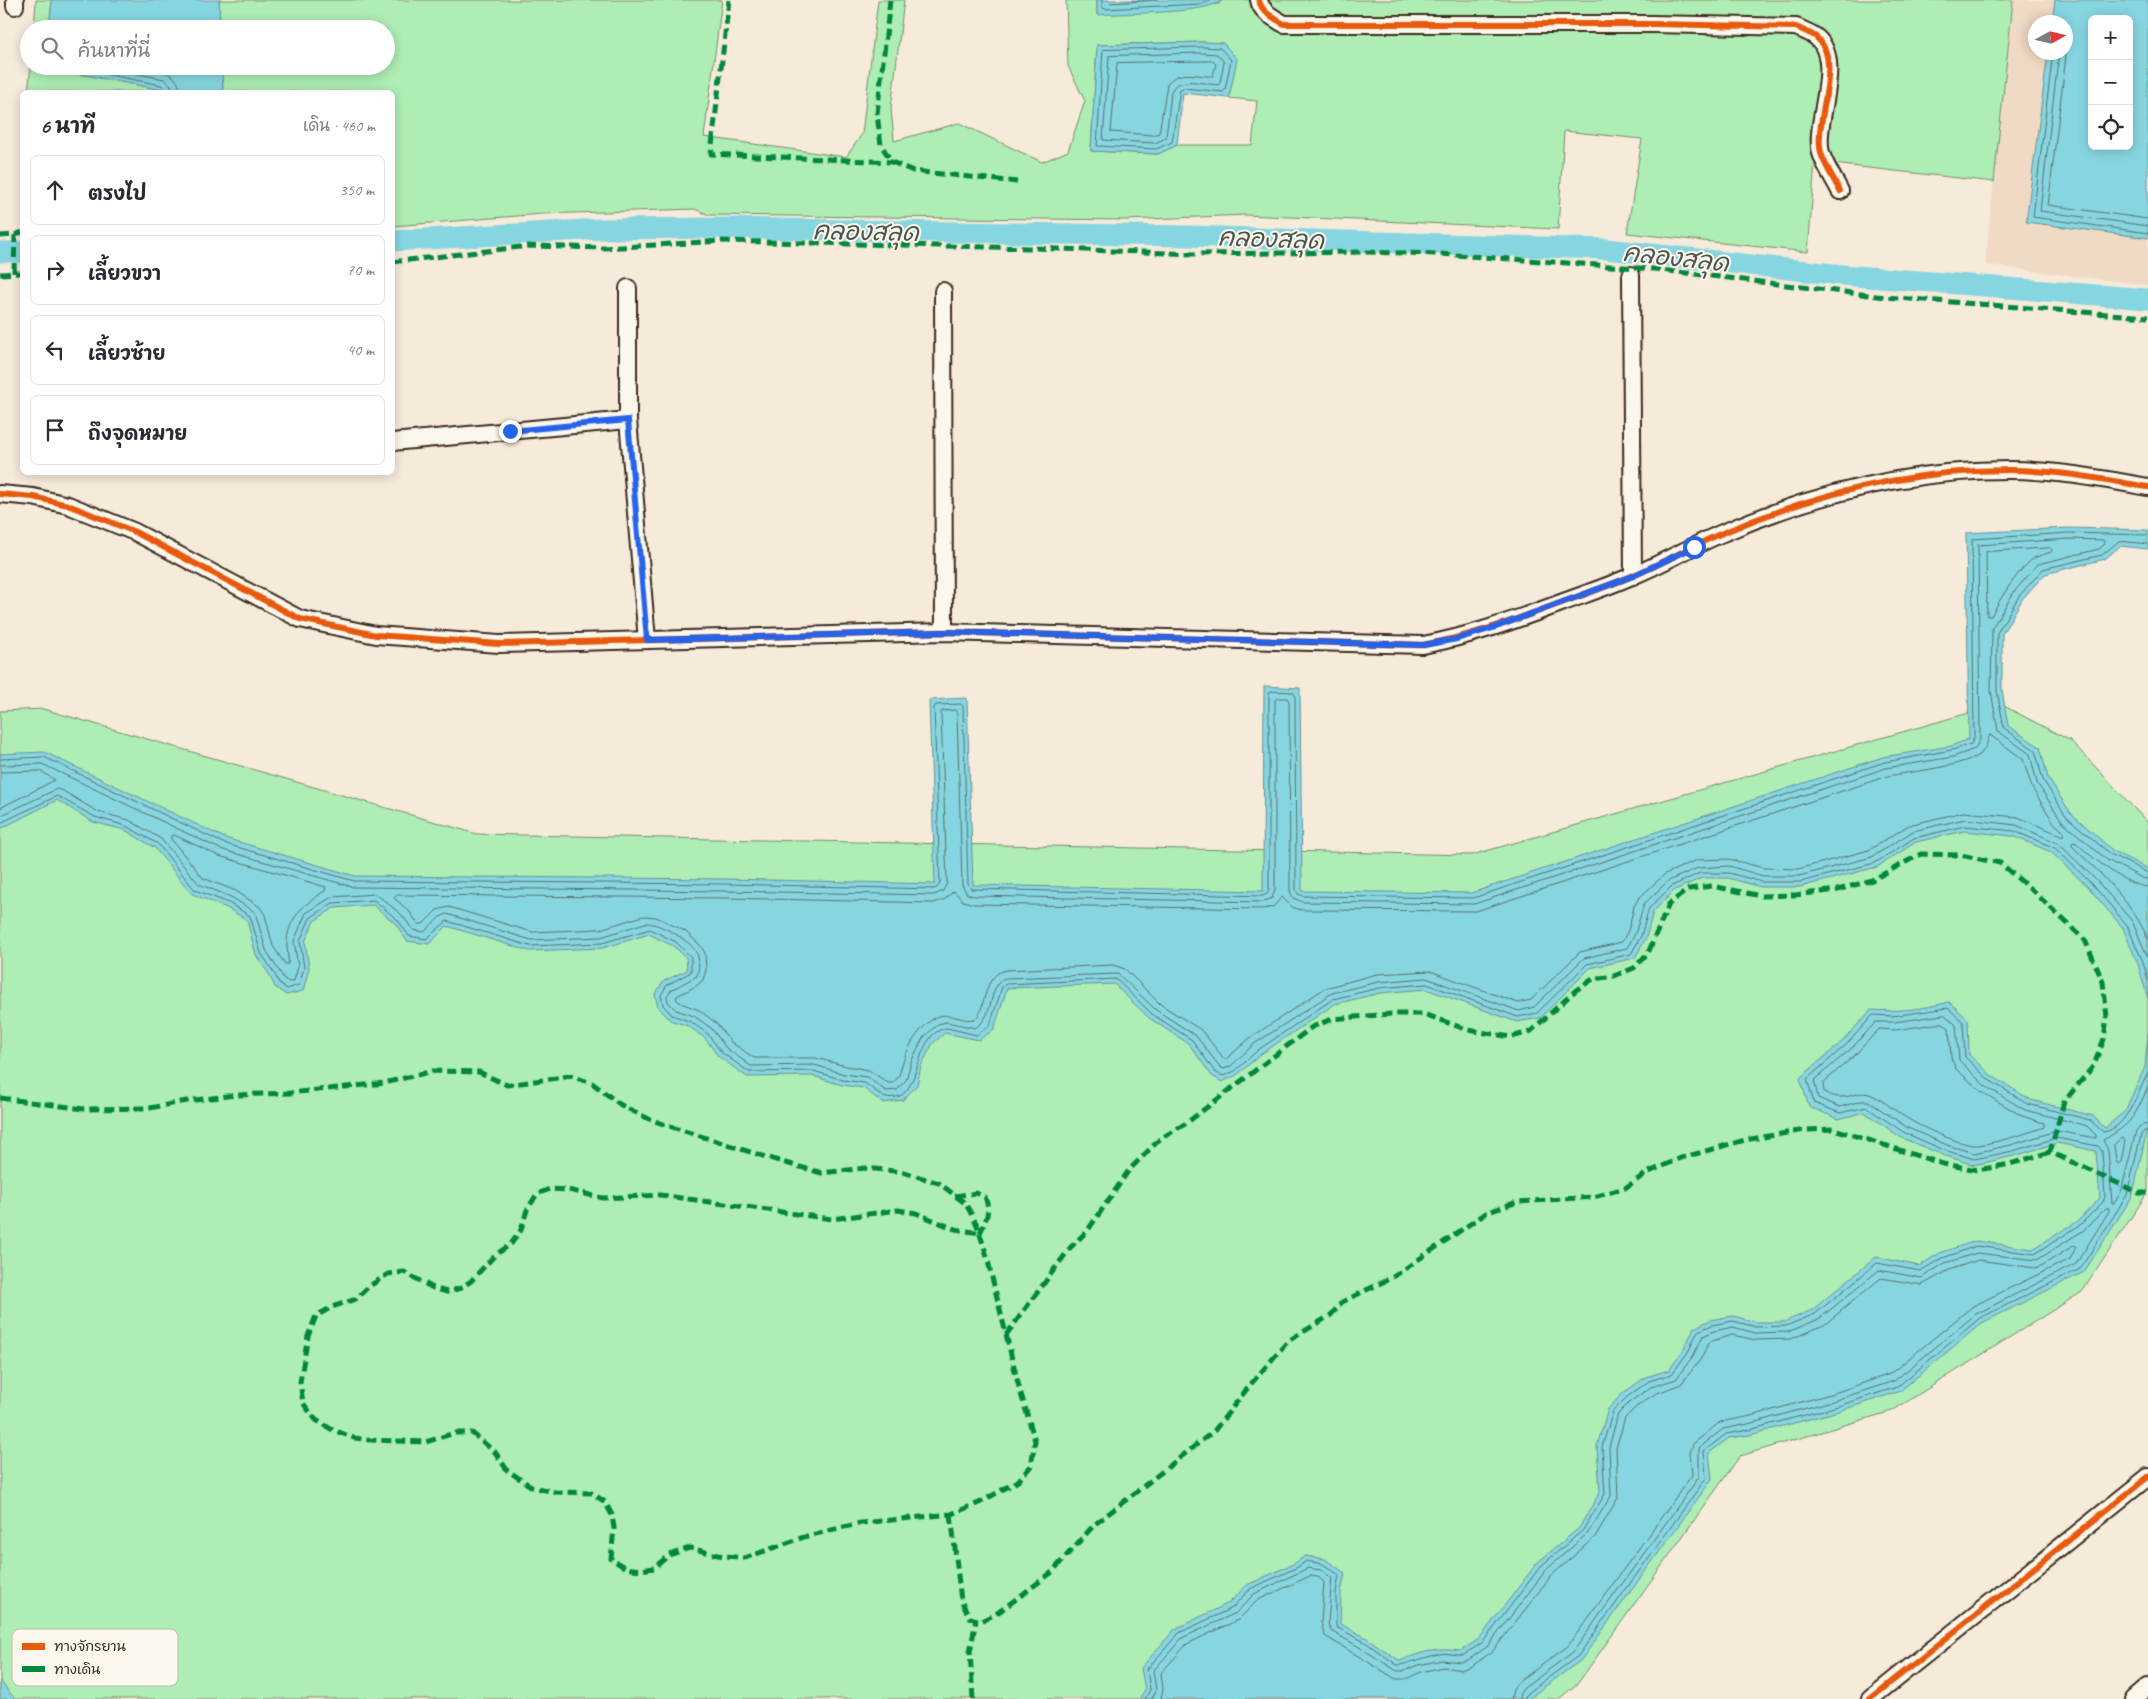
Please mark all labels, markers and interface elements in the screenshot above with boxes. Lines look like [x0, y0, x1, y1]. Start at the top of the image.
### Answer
north arrow [2028, 15, 2073, 60]
map controls [2088, 15, 2133, 150]
button: + [2088, 15, 2133, 60]
search box [20, 20, 395, 75]
icon: search [38, 34, 66, 62]
text: ค้นหาที่นี่ [78, 39, 150, 63]
button: − [2088, 60, 2133, 105]
button: locate [2088, 105, 2133, 150]
text: 6 นาที [40, 113, 95, 139]
text: เดิน · 460 m [303, 116, 375, 136]
icon: ahead [41, 176, 69, 204]
text: 350 m [340, 180, 374, 200]
text: ตรงไป [88, 182, 146, 206]
water label: คลองสลุด [813, 215, 920, 251]
water label: คลองสลุด [1217, 221, 1325, 259]
water label: คลองสลุด [1621, 237, 1731, 282]
icon: right [41, 256, 69, 284]
text: 70 m [347, 260, 374, 280]
text: เลี้ยวขวา [88, 262, 161, 286]
icon: left [41, 336, 69, 364]
text: 40 m [347, 340, 374, 360]
text: เลี้ยวซ้าย [88, 342, 165, 366]
icon: arrive [41, 416, 69, 444]
route end [499, 420, 522, 443]
text: ถึงจุดหมาย [88, 422, 187, 446]
route start [1683, 536, 1706, 559]
legend [12, 1629, 178, 1686]
text: ทางจักรยาน [54, 1638, 127, 1655]
text: ทางเดิน [54, 1661, 101, 1678]

